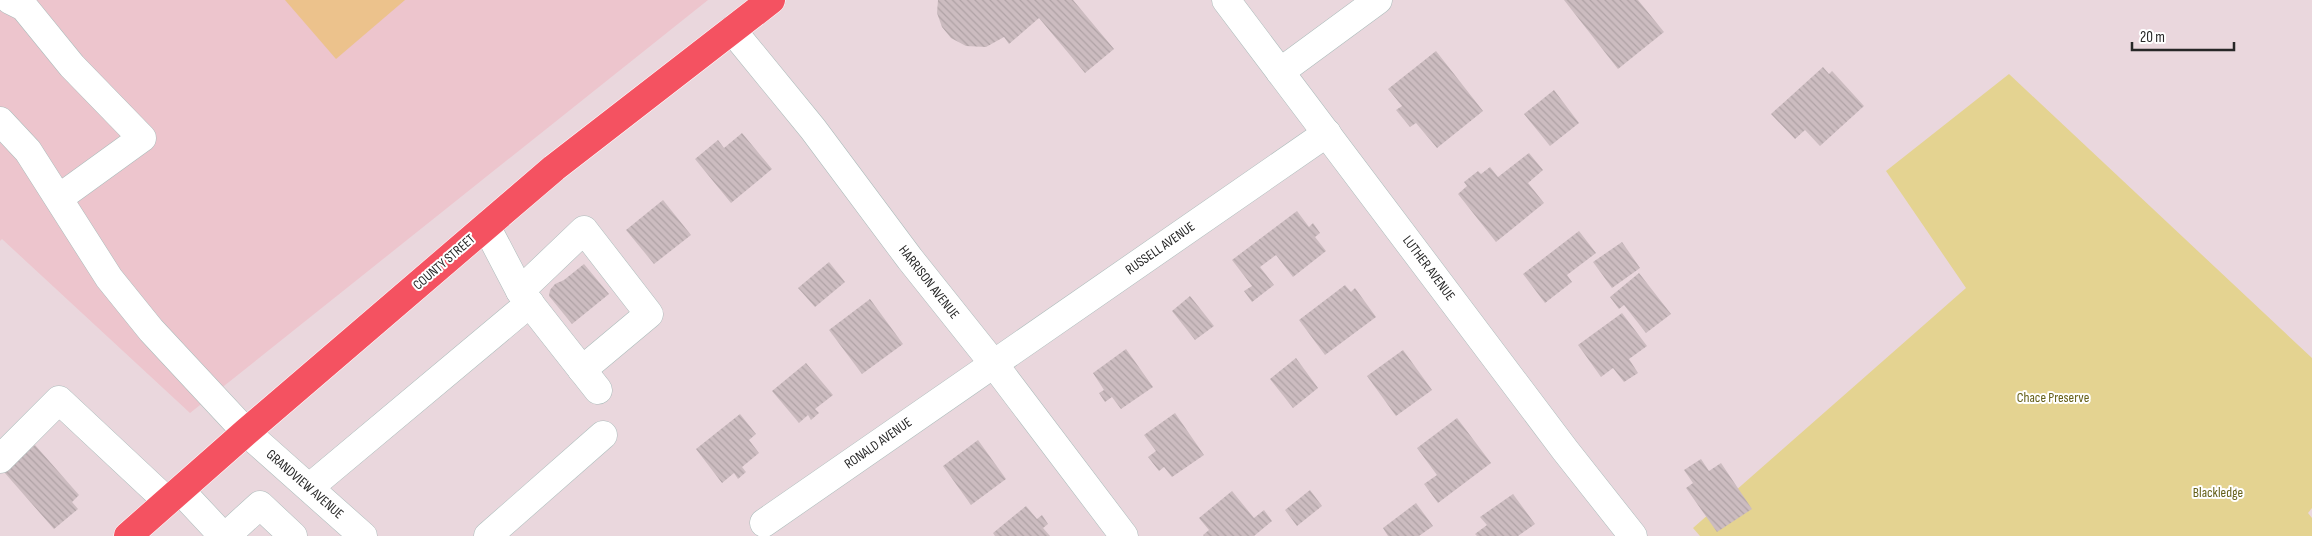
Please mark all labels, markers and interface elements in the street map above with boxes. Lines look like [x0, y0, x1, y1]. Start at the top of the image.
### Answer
scale bar [2132, 20, 2234, 52]
text: 20 m [2140, 28, 2165, 47]
street label: RUSSELL AVENUE [1122, 218, 1198, 278]
street label: COUNTY STREET [409, 230, 479, 294]
street label: LUTHER AVENUE [1399, 232, 1459, 304]
street label: HARRISON AVENUE [895, 242, 963, 322]
park label: Chace Preserve [2017, 389, 2089, 406]
street label: RONALD AVENUE [841, 413, 915, 472]
street label: GRANDVIEW AVENUE [263, 446, 347, 522]
park label: Blackledge [2193, 484, 2243, 501]

